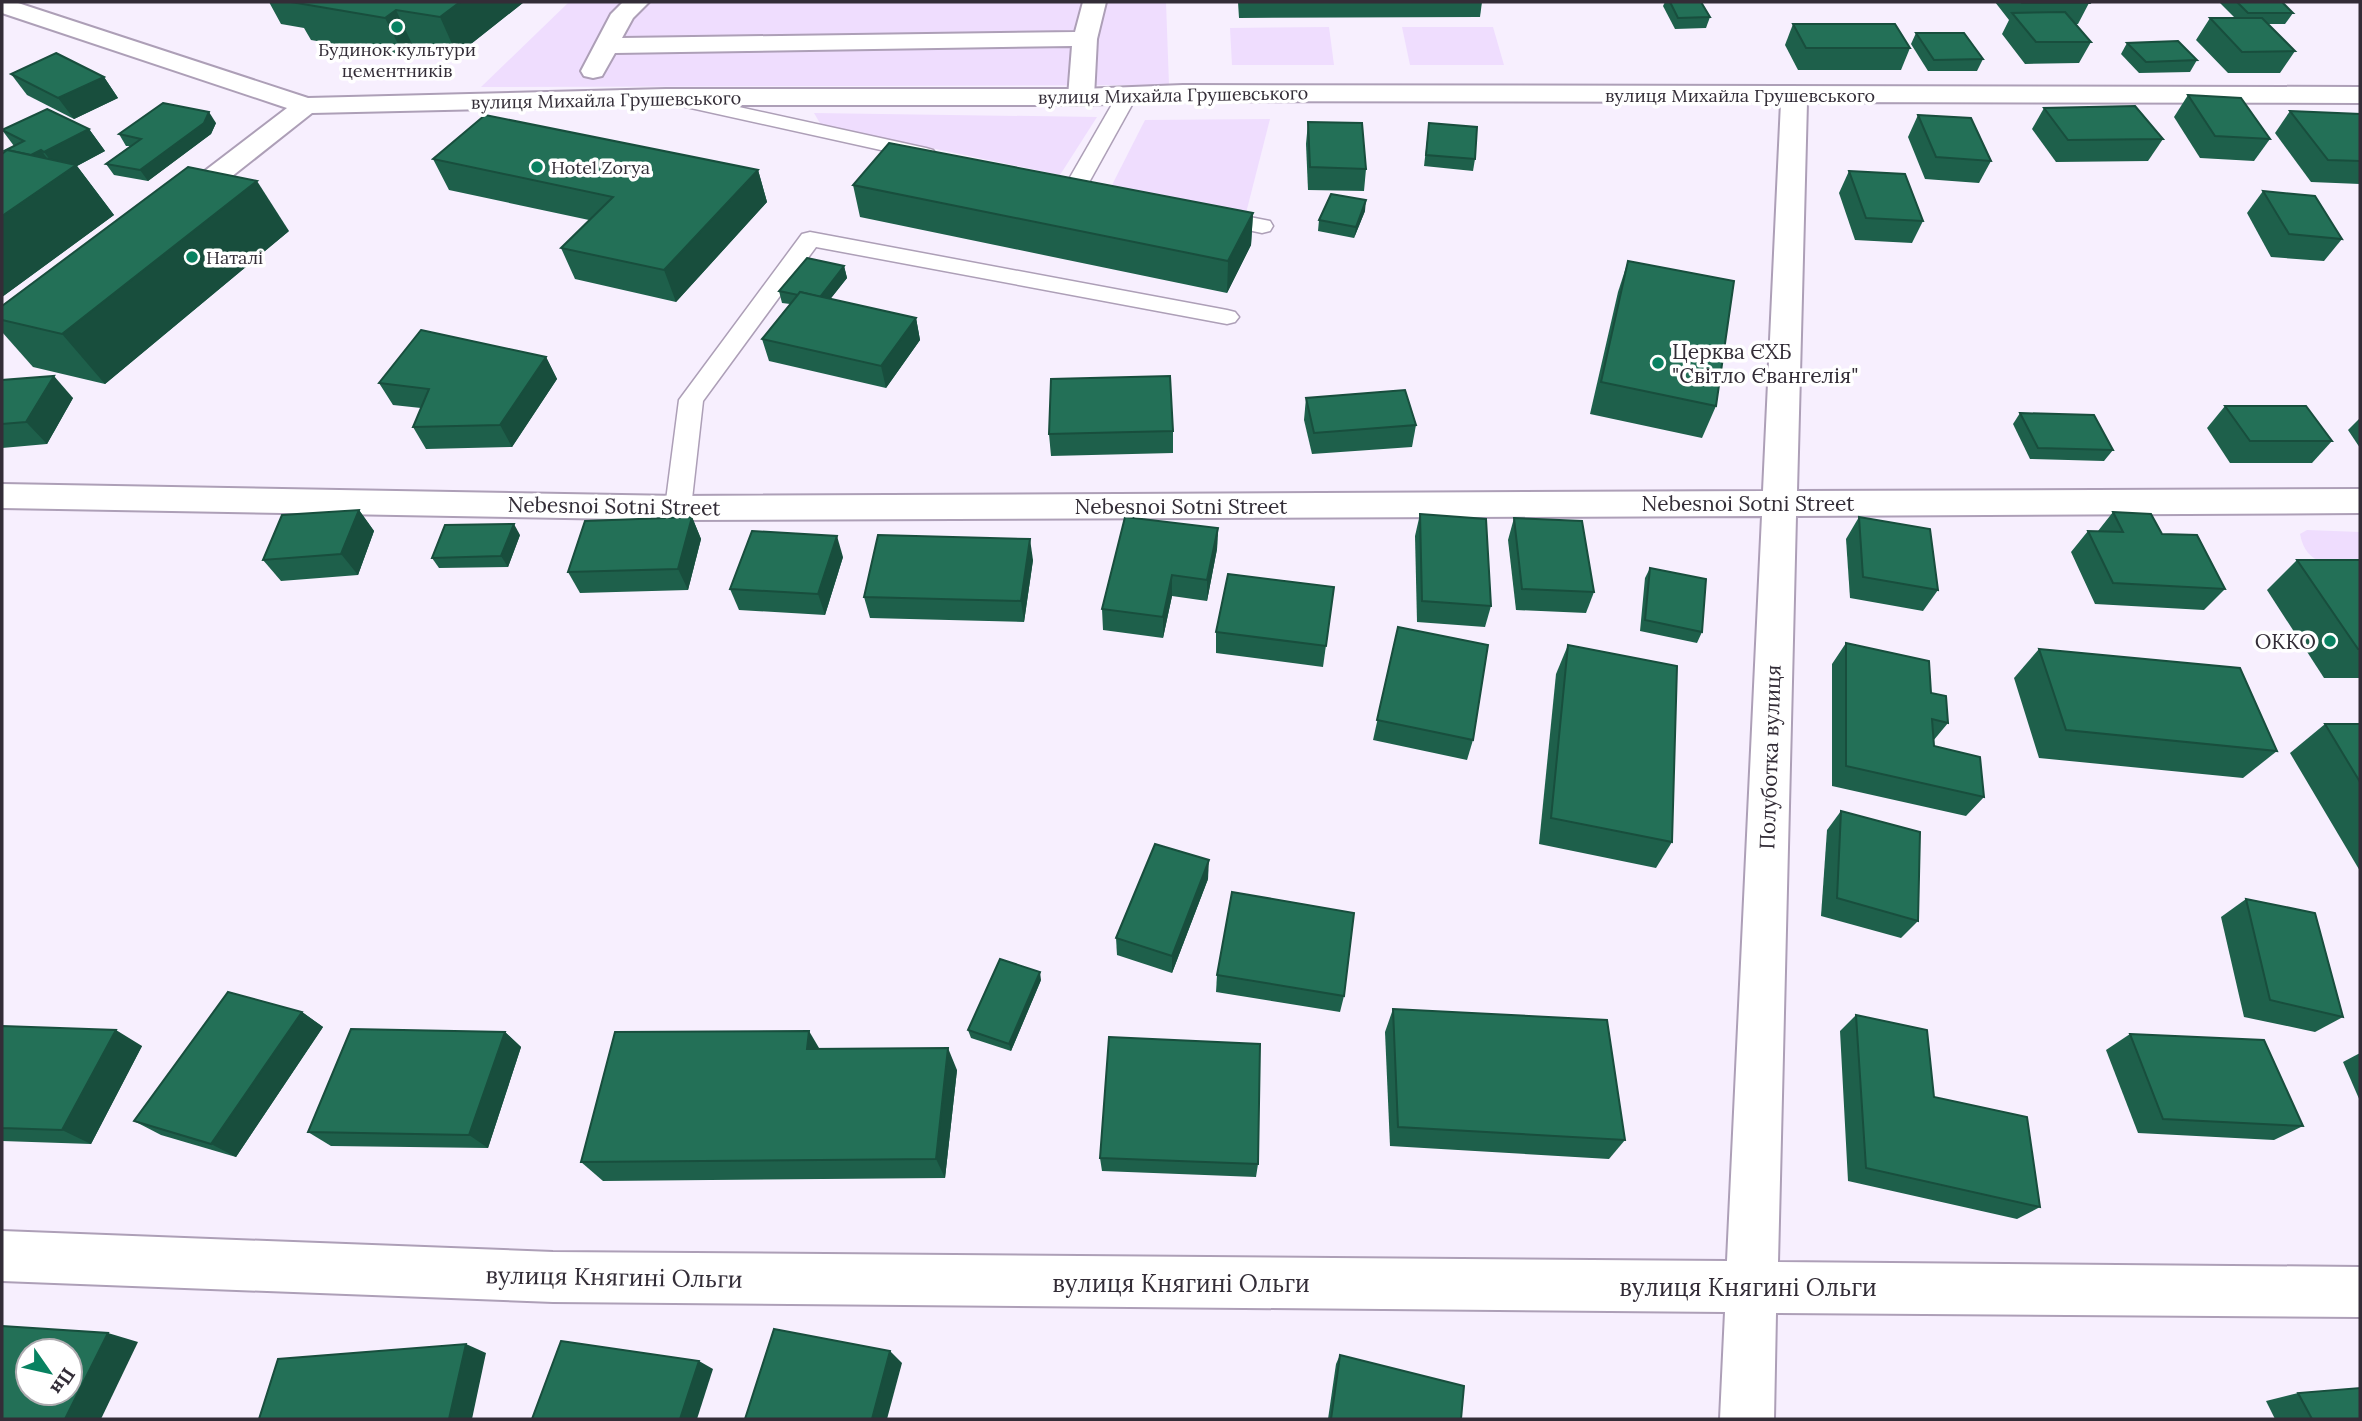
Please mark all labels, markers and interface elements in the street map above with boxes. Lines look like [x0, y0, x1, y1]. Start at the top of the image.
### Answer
marker: Будинок культури цементників [389, 19, 405, 35]
place label: Будинок культури цементників [318, 38, 476, 82]
street label: вулиця Михайла Грушевського [1038, 81, 1308, 109]
street label: вулиця Михайла Грушевського [1605, 84, 1875, 107]
street label: вулиця Михайла Грушевського [471, 86, 741, 114]
place label: Hotel Zorya [551, 156, 650, 179]
marker: Hotel Zorya [529, 159, 545, 175]
place label: Наталі [206, 246, 263, 269]
marker: Наталі [184, 249, 200, 265]
place label: Церква ЄХБ "Світло Євангелія" [1672, 338, 1859, 389]
marker: Церква ЄХБ "Світло Євангелія" [1650, 355, 1666, 371]
street label: Nebesnoi Sotni Street [1642, 490, 1855, 517]
street label: Nebesnoi Sotni Street [507, 491, 722, 521]
street label: Nebesnoi Sotni Street [1075, 493, 1288, 520]
place label: ОККО [2255, 628, 2316, 655]
marker: ОККО [2322, 633, 2338, 649]
street label: Полуботка вулиця [1753, 664, 1787, 850]
street label: вулиця Княгині Ольги [485, 1259, 743, 1295]
street label: вулиця Княгині Ольги [1052, 1268, 1310, 1299]
street label: вулиця Княгині Ольги [1619, 1272, 1877, 1303]
north arrow [14, 1337, 84, 1407]
text: Пн [45, 1363, 81, 1400]

